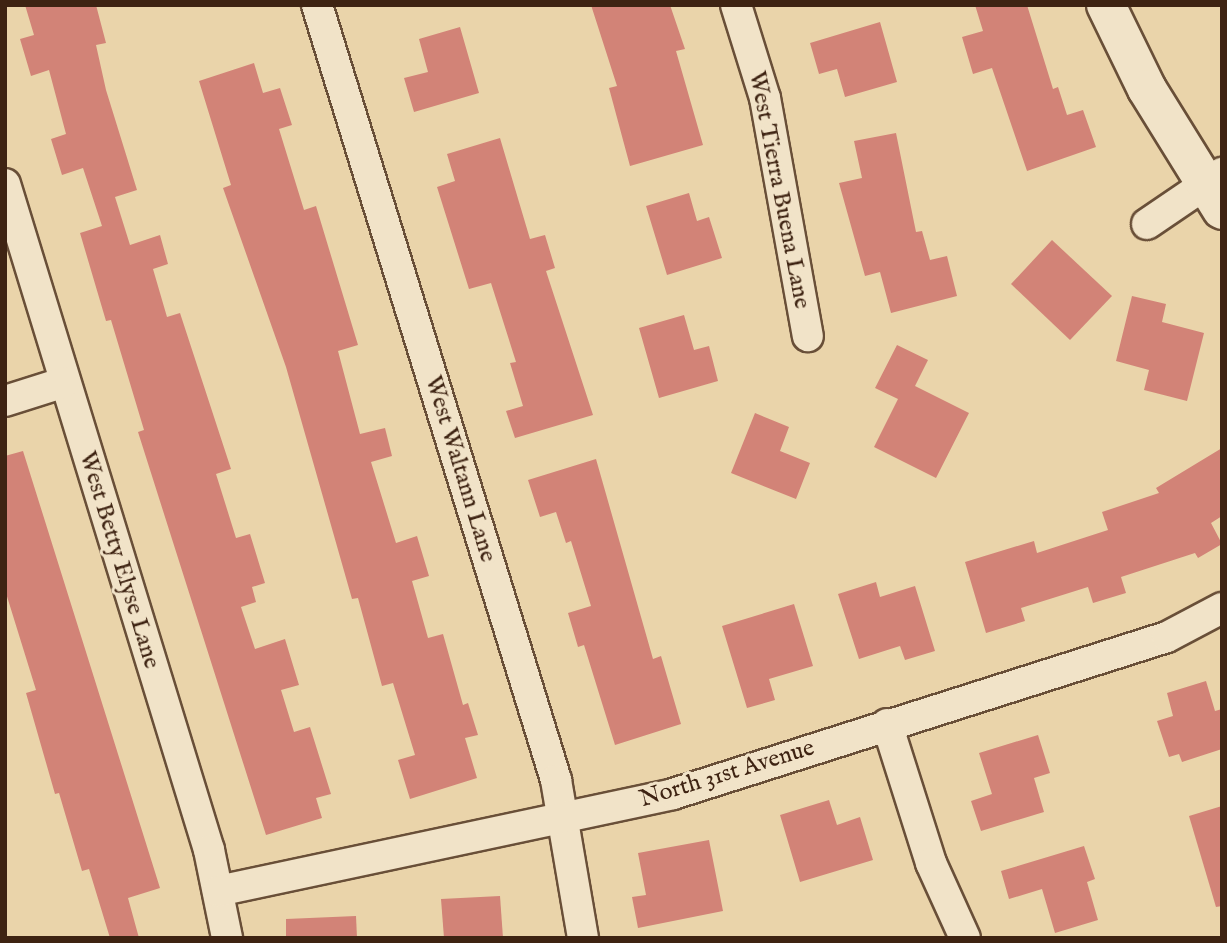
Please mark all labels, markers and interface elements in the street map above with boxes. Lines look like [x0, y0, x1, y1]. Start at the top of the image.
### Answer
street label: West Tierra Buena Lane [742, 69, 816, 311]
street label: West Waltann Lane [418, 372, 502, 566]
street label: West Betty Elyse Lane [72, 448, 166, 672]
street label: North 31st Avenue [636, 734, 818, 814]

